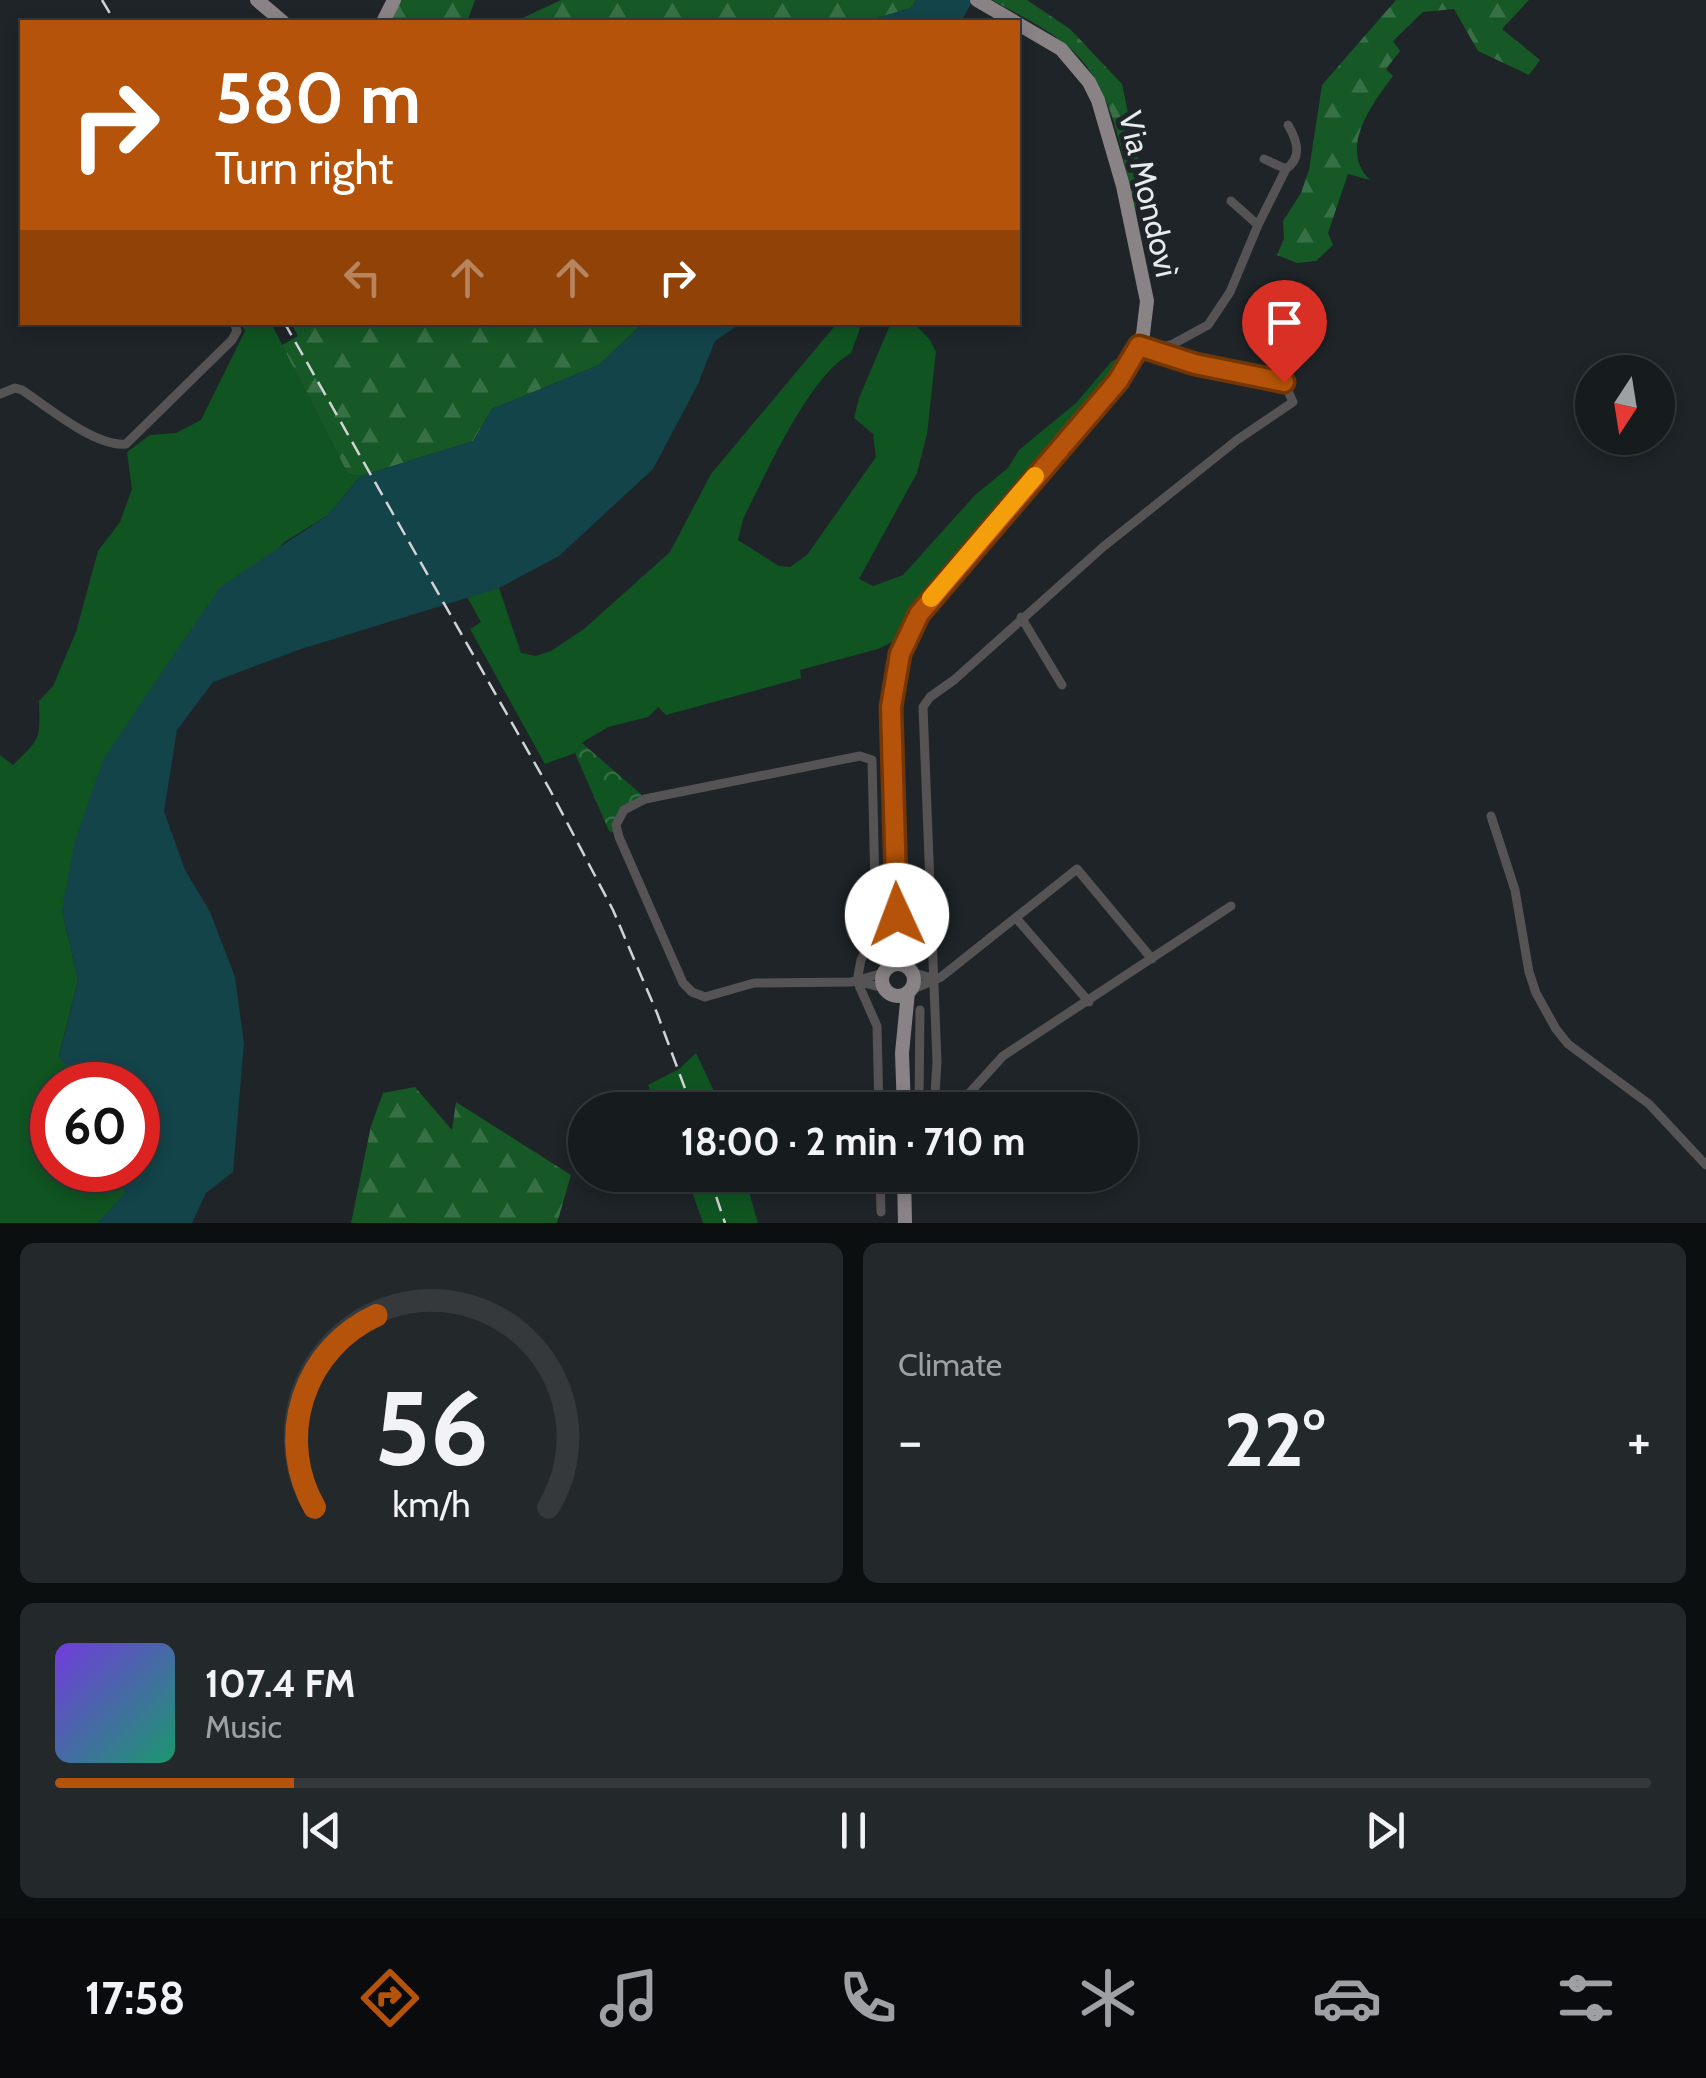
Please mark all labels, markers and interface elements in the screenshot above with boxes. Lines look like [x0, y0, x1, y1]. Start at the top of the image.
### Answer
text: 580 m [215, 55, 421, 141]
icon: right [50, 60, 180, 190]
street label: Via Mondovì [1111, 107, 1187, 281]
text: Turn right [215, 141, 394, 195]
icon: left [335, 250, 390, 305]
icon: ahead [440, 250, 495, 305]
icon: ahead [545, 250, 600, 305]
icon: right [650, 250, 705, 305]
pin [1242, 280, 1327, 383]
icon: arrive [1257, 295, 1312, 350]
north arrow [1575, 355, 1675, 455]
map controls [1575, 355, 1675, 455]
position arrow [845, 863, 949, 967]
speed limit sign: 60 [30, 1062, 160, 1192]
text: 18:00 · 2 min · 710 m [681, 1118, 1025, 1165]
text: Climate [898, 1345, 1002, 1384]
text: 56 [374, 1365, 489, 1491]
text: 22° [1224, 1394, 1325, 1485]
text: − [898, 1407, 922, 1474]
text: + [1627, 1407, 1651, 1474]
text: km/h [392, 1483, 471, 1526]
text: 107.4 FM [205, 1660, 355, 1707]
text: Music [205, 1707, 282, 1746]
icon: previous [294, 1803, 349, 1858]
icon: pause [826, 1803, 881, 1858]
icon: next [1358, 1803, 1413, 1858]
icon: directions [355, 1963, 425, 2033]
icon: music [594, 1963, 664, 2033]
icon: phone [833, 1963, 903, 2033]
icon: climate [1073, 1963, 1143, 2033]
icon: car [1312, 1963, 1382, 2033]
icon: filters [1551, 1963, 1621, 2033]
text: 17:58 [85, 1971, 186, 2025]

